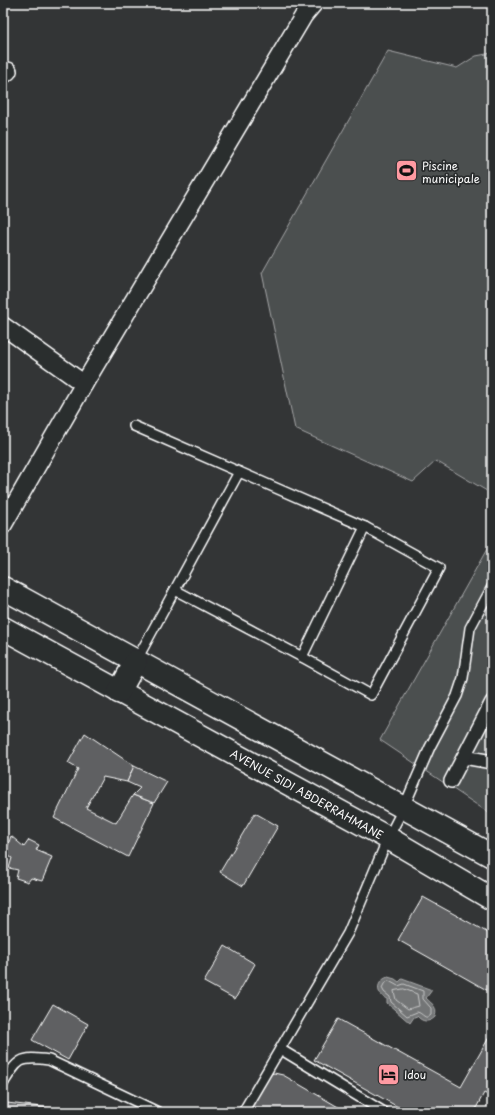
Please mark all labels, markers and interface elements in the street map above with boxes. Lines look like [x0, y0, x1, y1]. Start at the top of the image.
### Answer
place label: Piscine municipale [422, 157, 480, 187]
sports icon: Piscine municipale [393, 158, 419, 184]
street label: AVENUE SIDI ABDERRAHMANE [227, 745, 387, 844]
hotel icon: Idou [375, 1061, 401, 1087]
place label: Idou [404, 1066, 426, 1083]

